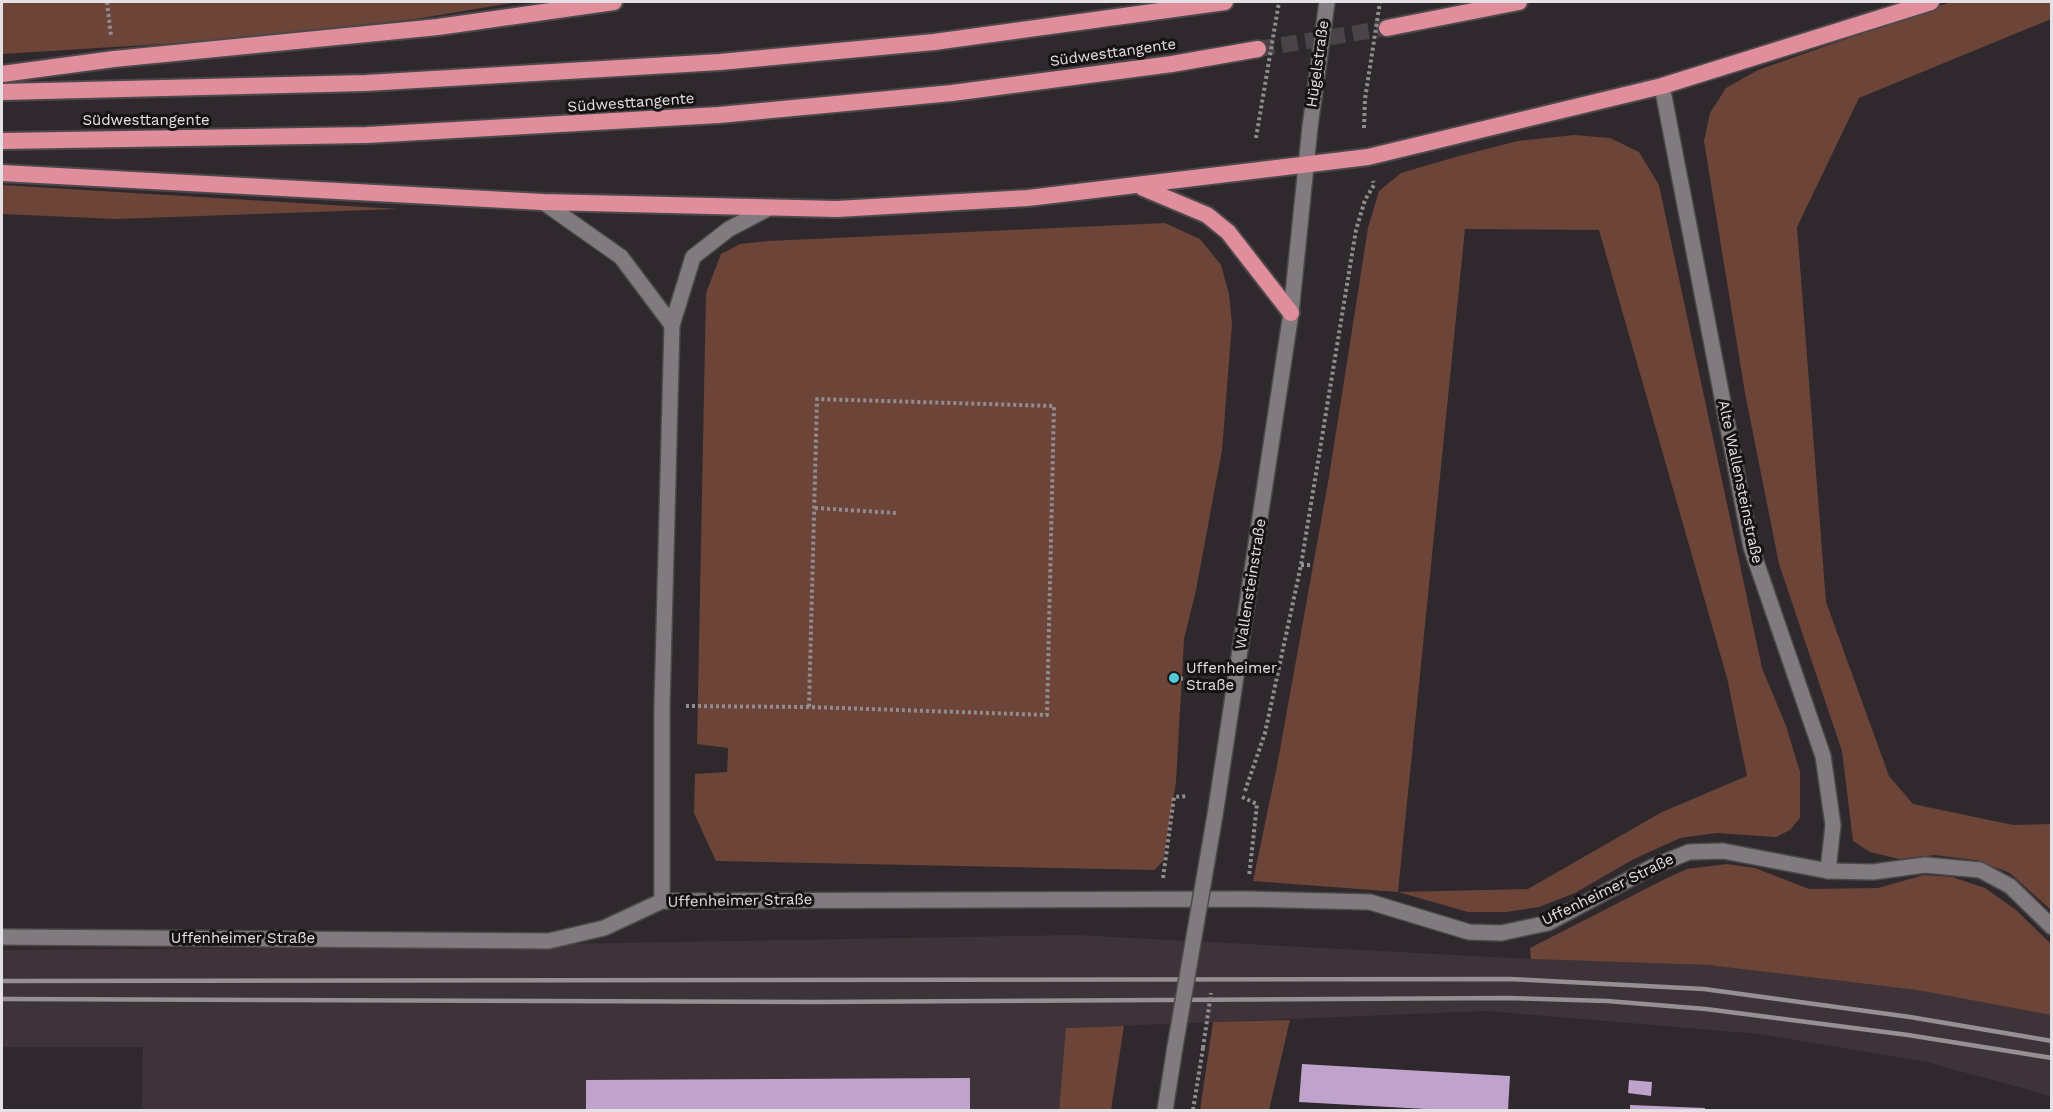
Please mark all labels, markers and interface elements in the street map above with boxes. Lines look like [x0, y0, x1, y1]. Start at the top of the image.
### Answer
street label: Hügelstraße [1303, 19, 1333, 109]
street label: Südwesttangente [1049, 35, 1177, 71]
street label: Südwesttangente [567, 90, 695, 116]
street label: Südwesttangente [82, 112, 210, 130]
street label: Alte Wallensteinstraße [1714, 399, 1766, 565]
street label: Wallensteinstraße [1232, 517, 1270, 651]
place label: Uffenheimer Straße [1186, 660, 1277, 695]
marker: Uffenheimer Straße [1167, 671, 1181, 685]
street label: Uffenheimer Straße [1539, 850, 1677, 930]
street label: Uffenheimer Straße [668, 891, 812, 911]
street label: Uffenheimer Straße [171, 930, 315, 948]

